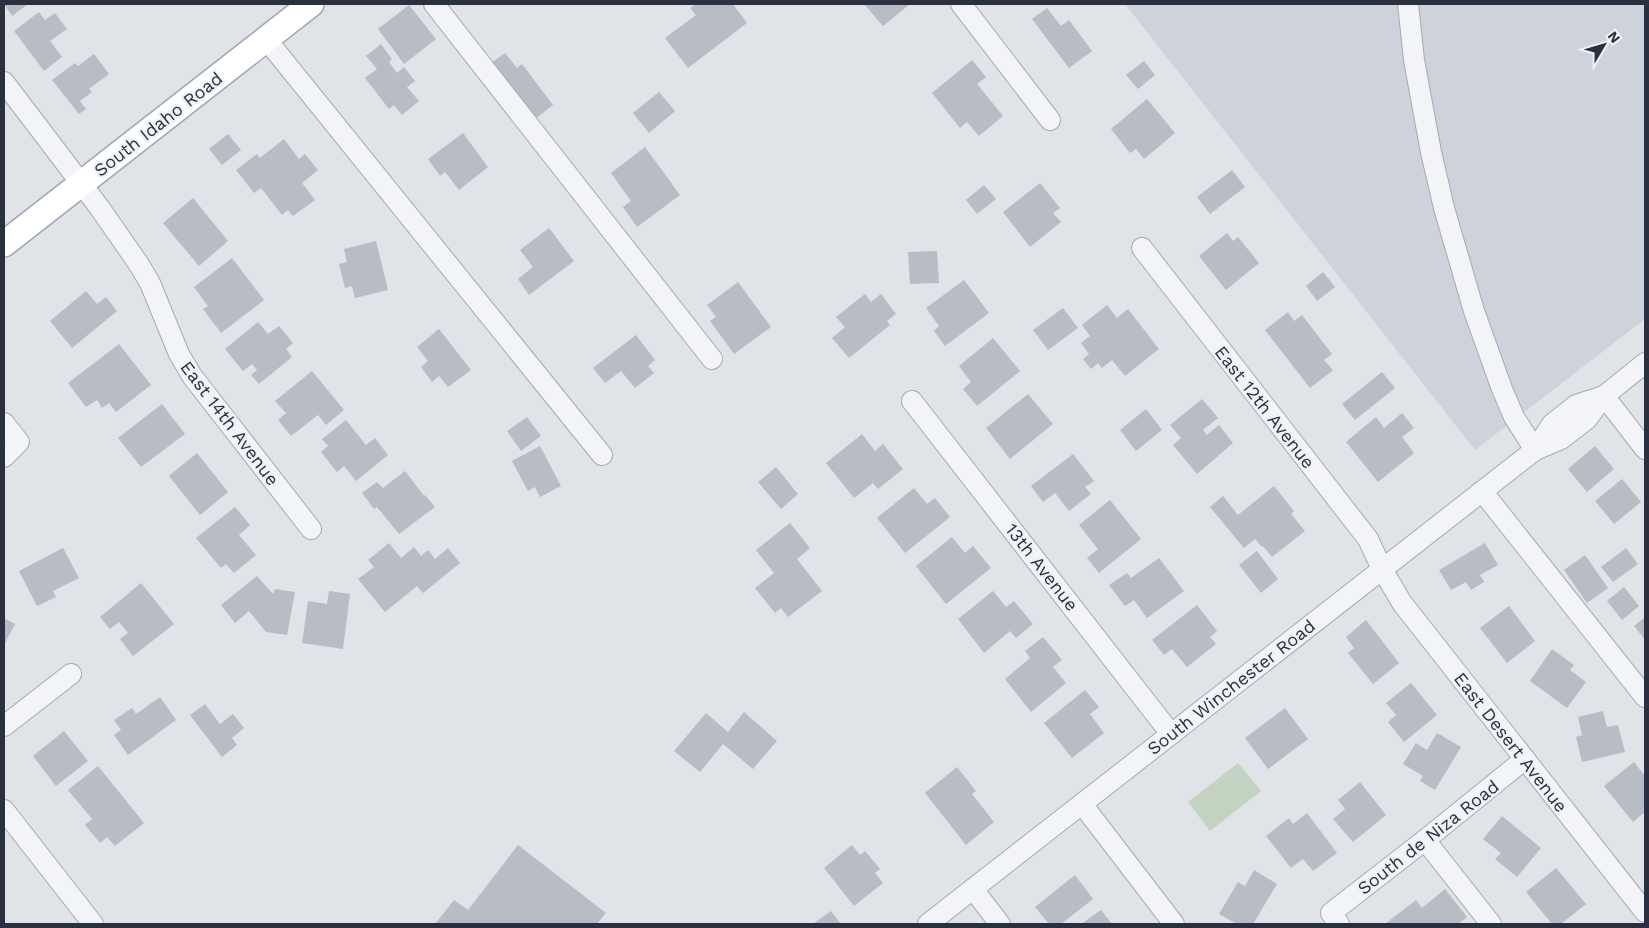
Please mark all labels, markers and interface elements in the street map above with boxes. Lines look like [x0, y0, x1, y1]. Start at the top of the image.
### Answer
north arrow [1579, 20, 1629, 70]
text: N [1605, 28, 1624, 46]
street label: South Idaho Road [90, 67, 226, 181]
street label: East 12th Avenue [1211, 342, 1319, 472]
street label: East 14th Avenue [176, 357, 284, 489]
street label: 13th Avenue [1001, 519, 1083, 615]
street label: South Winchester Road [1143, 615, 1319, 759]
street label: East Desert Avenue [1450, 668, 1572, 816]
street label: South de Niza Road [1353, 775, 1503, 899]

